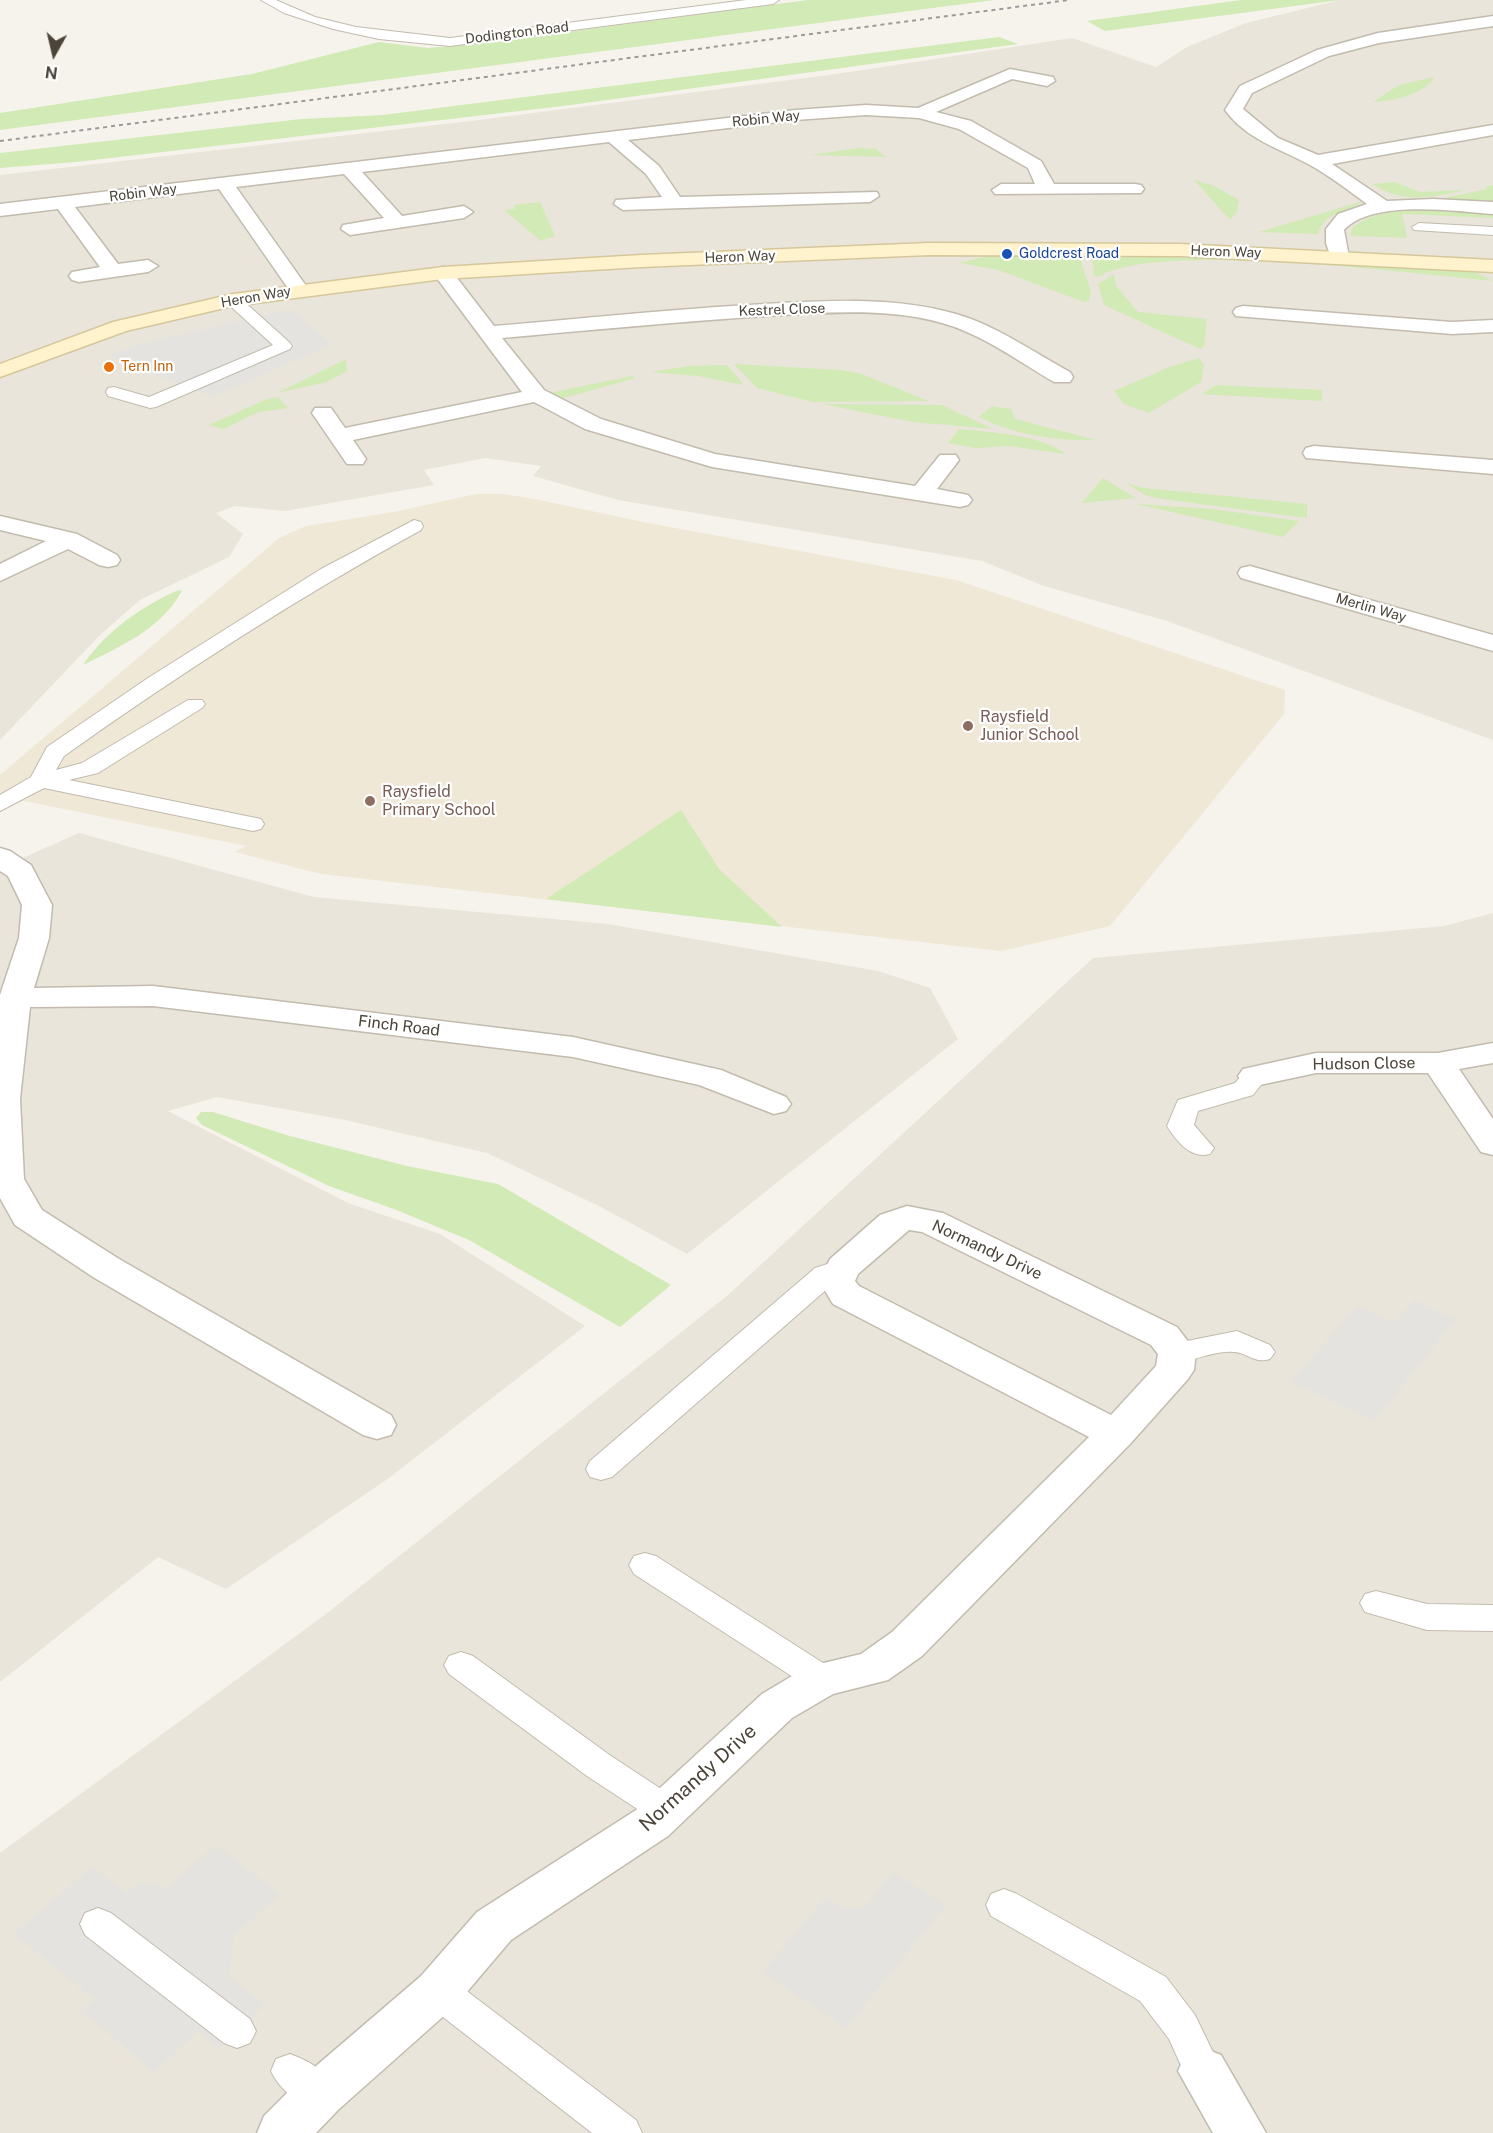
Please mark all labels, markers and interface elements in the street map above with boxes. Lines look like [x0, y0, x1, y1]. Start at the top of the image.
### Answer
street label: Dodington Road [464, 18, 570, 48]
north arrow [24, 24, 84, 84]
text: N [44, 62, 59, 83]
street label: Robin Way [731, 107, 801, 131]
street label: Robin Way [108, 181, 178, 205]
street label: Heron Way [1190, 242, 1262, 262]
place label: Goldcrest Road [1019, 246, 1119, 262]
street label: Heron Way [704, 247, 776, 267]
marker: Goldcrest Road [1000, 247, 1014, 261]
street label: Heron Way [220, 283, 292, 311]
street label: Kestrel Close [738, 300, 826, 320]
place label: Tern Inn [121, 359, 173, 375]
marker: Tern Inn [102, 360, 116, 374]
street label: Merlin Way [1334, 590, 1408, 626]
place label: Raysfield Junior School [980, 707, 1079, 745]
marker: Raysfield Junior School [961, 719, 975, 733]
place label: Raysfield Primary School [382, 782, 496, 820]
marker: Raysfield Primary School [363, 794, 377, 808]
street label: Finch Road [357, 1011, 441, 1041]
street label: Hudson Close [1312, 1054, 1416, 1074]
street label: Normandy Drive [929, 1216, 1045, 1284]
street label: Normandy Drive [635, 1719, 761, 1837]

